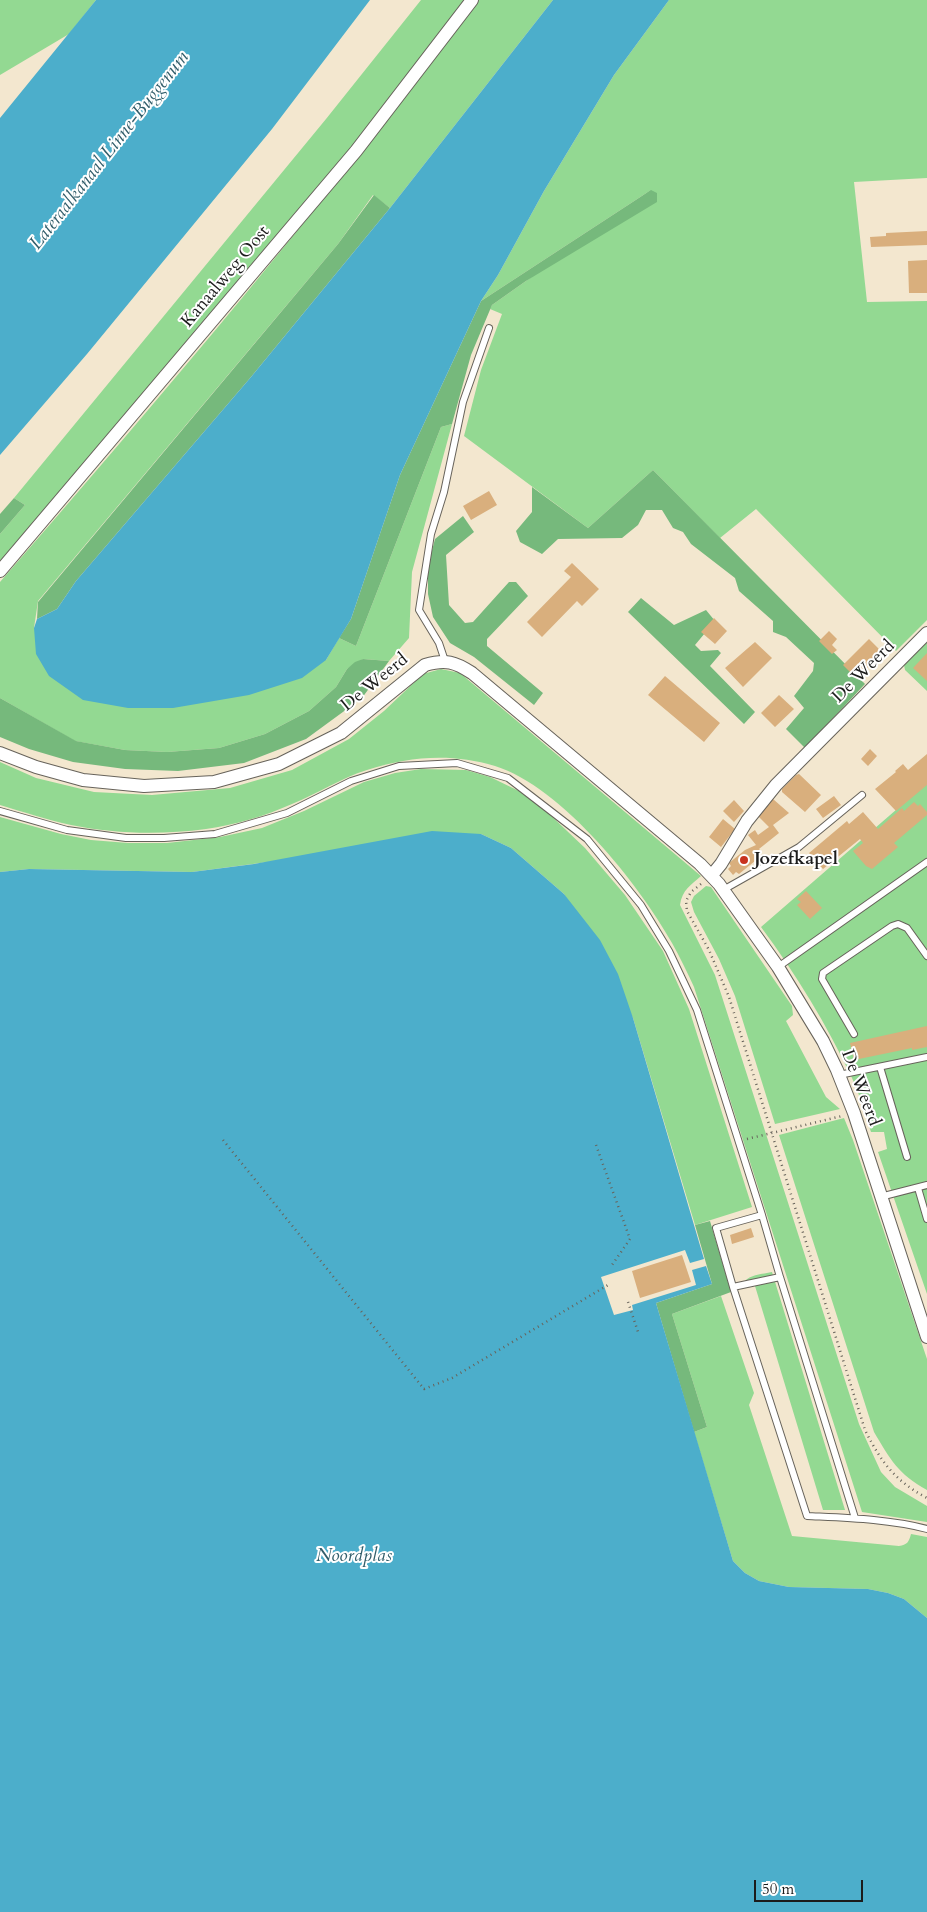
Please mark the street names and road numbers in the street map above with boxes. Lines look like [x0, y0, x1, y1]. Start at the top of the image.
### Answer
street label: Kanaalweg Oost [177, 222, 275, 332]
street label: De Weerd [828, 636, 900, 708]
street label: De Weerd [337, 649, 413, 717]
street label: De Weerd [836, 1047, 884, 1129]

